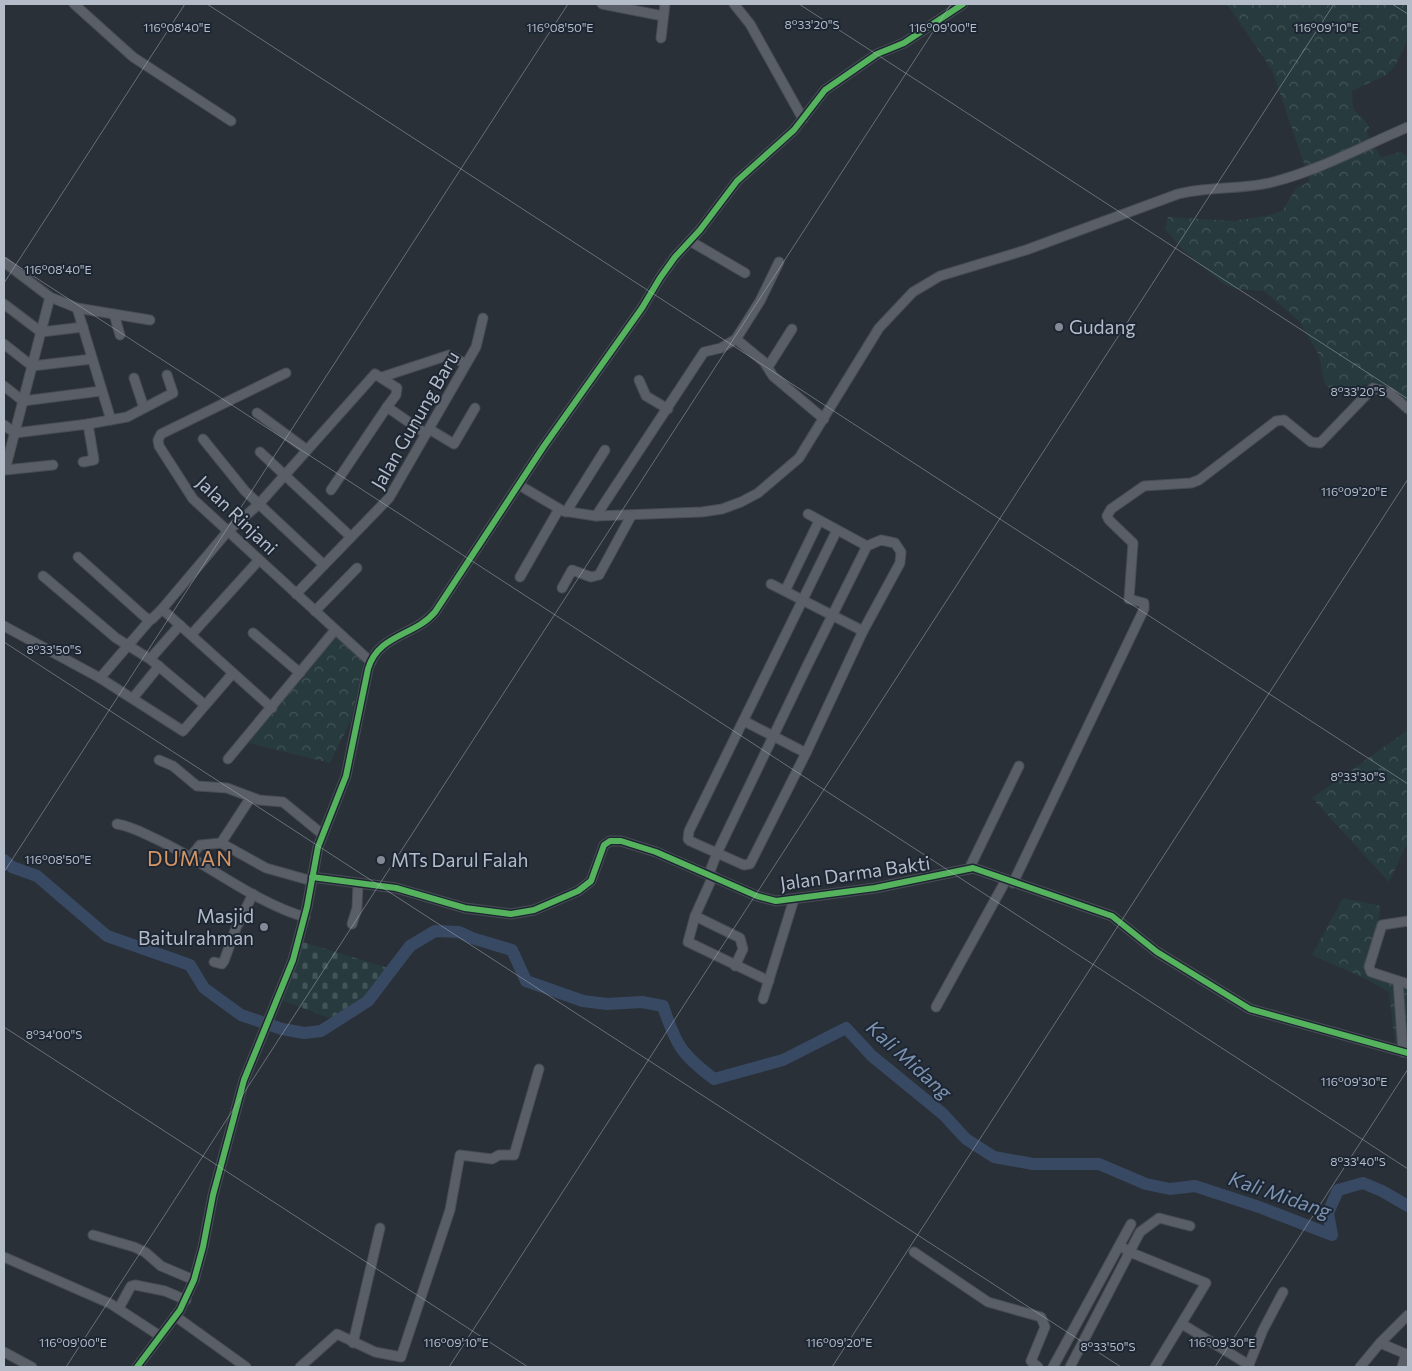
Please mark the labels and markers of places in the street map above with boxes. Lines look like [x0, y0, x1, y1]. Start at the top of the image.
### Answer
place label: Gudang [1069, 315, 1136, 338]
marker: Gudang [1053, 321, 1065, 333]
place label: MTs Darul Falah [391, 848, 528, 871]
marker: MTs Darul Falah [375, 854, 387, 866]
place label: Masjid Baitulrahman [138, 904, 254, 949]
marker: Masjid Baitulrahman [258, 921, 270, 933]

